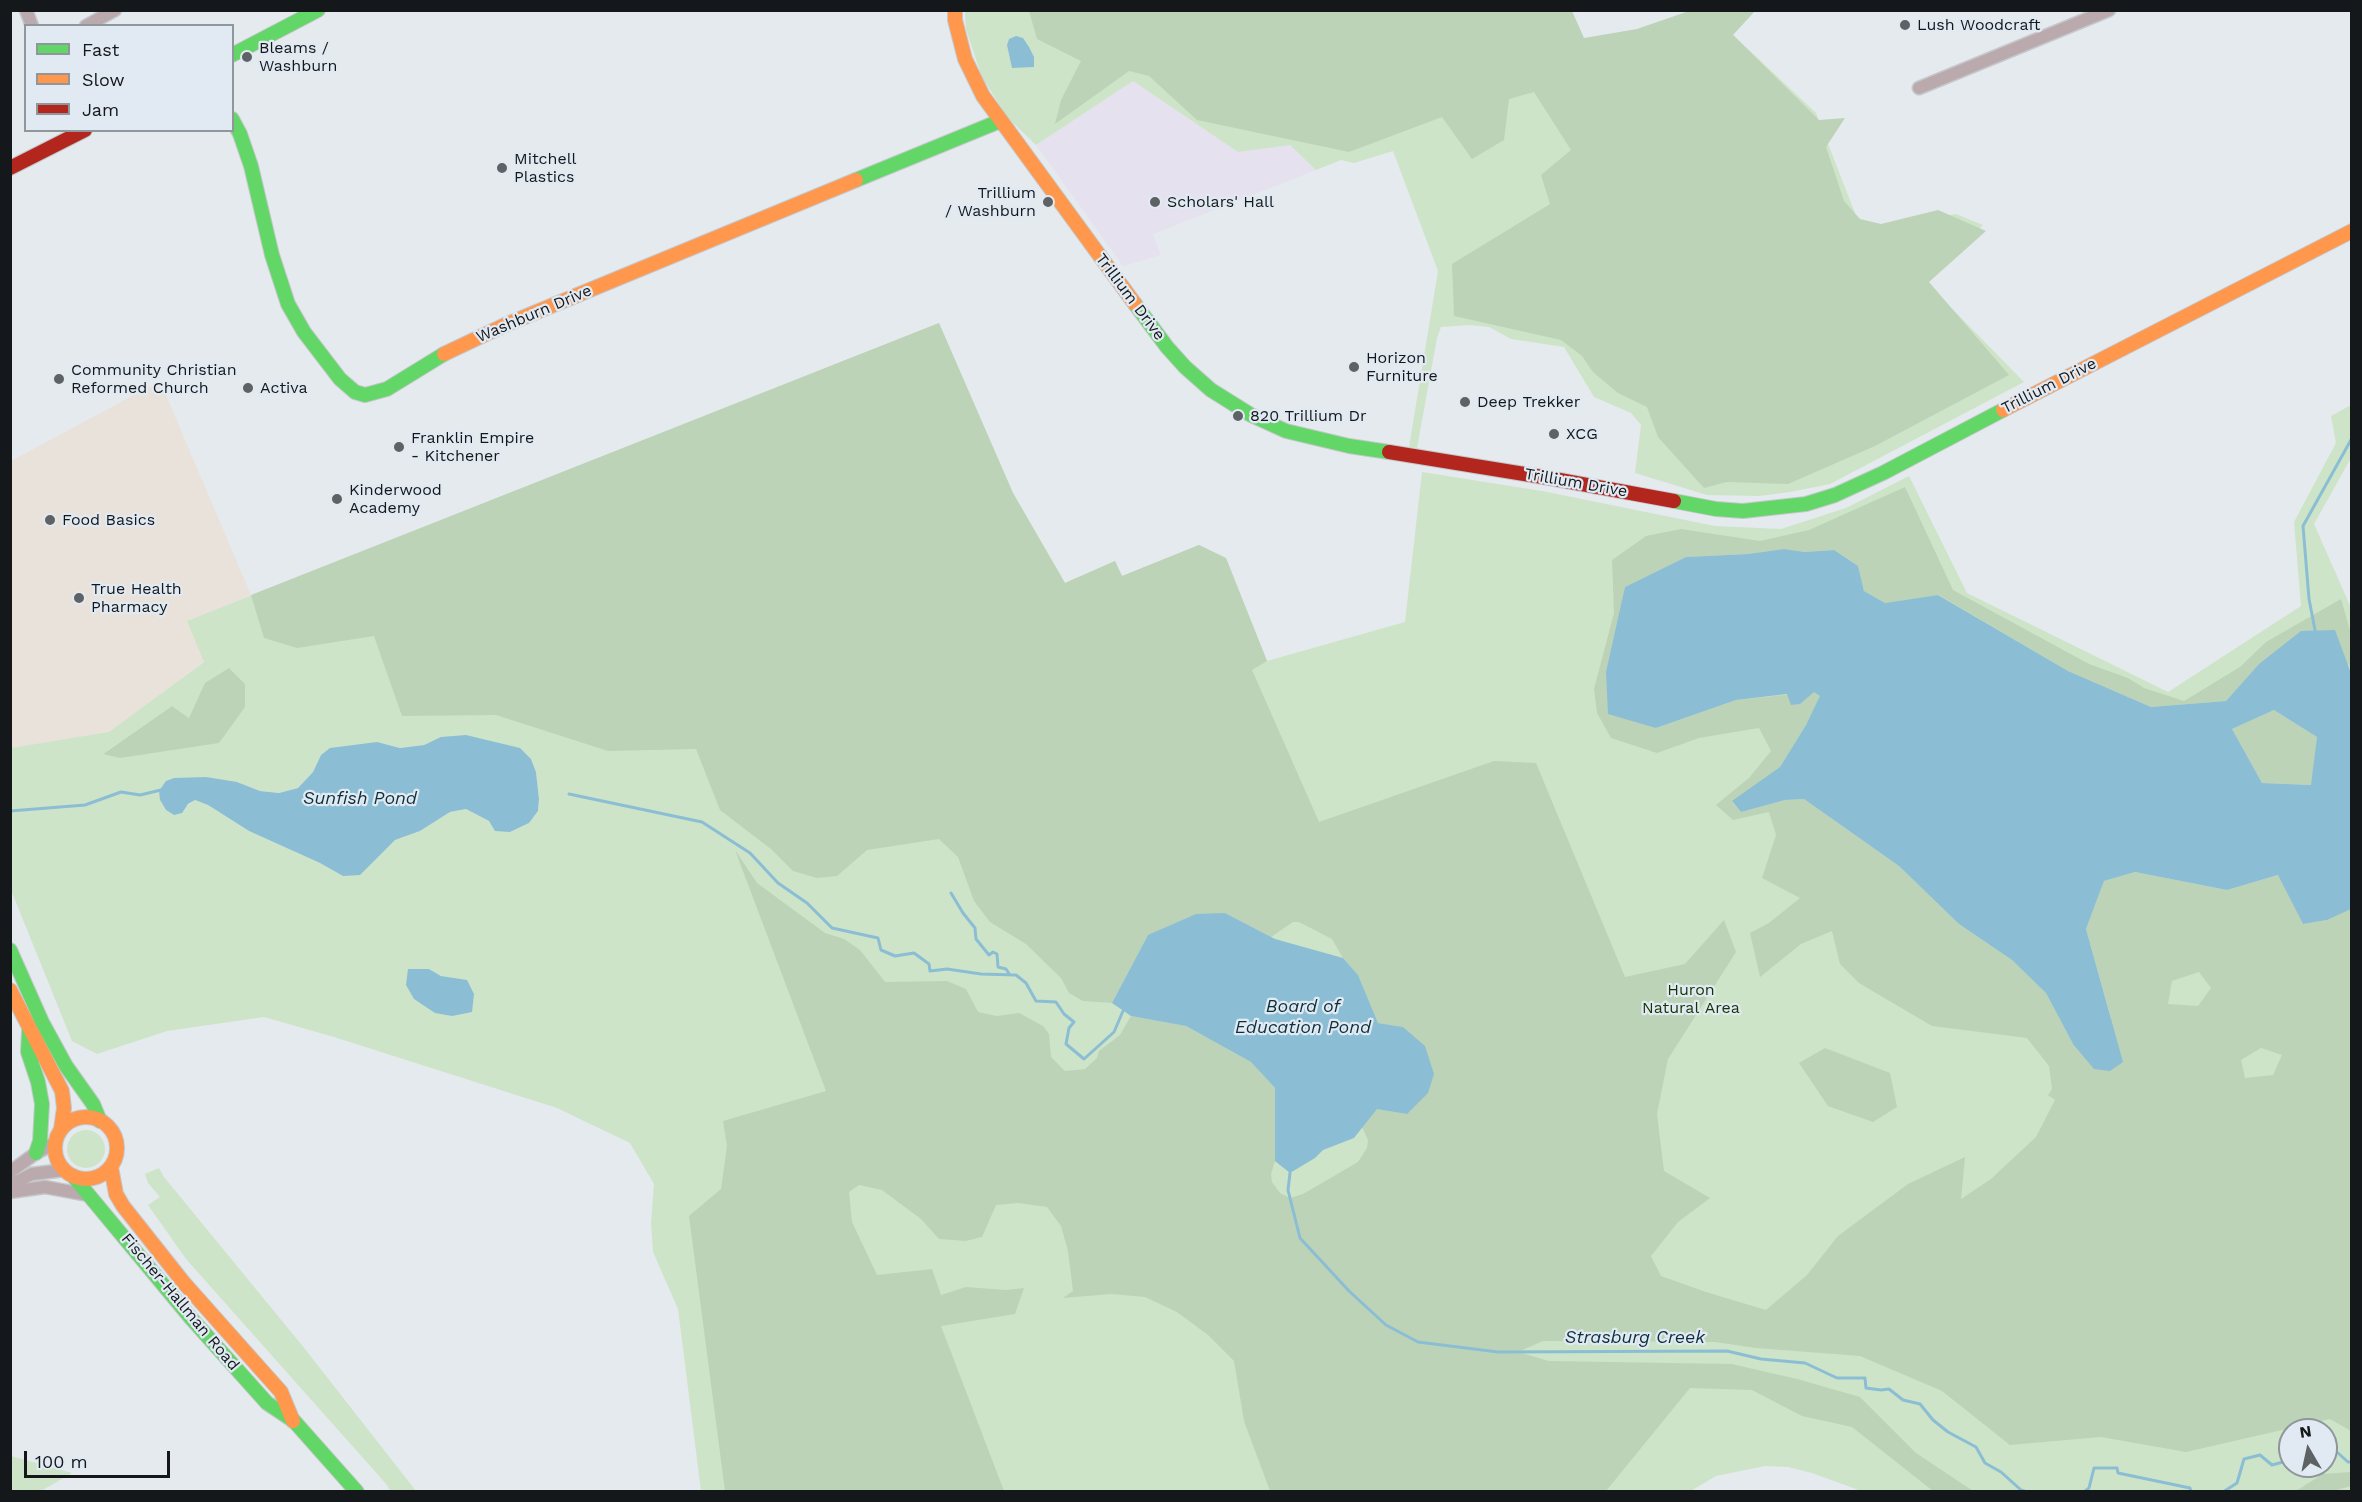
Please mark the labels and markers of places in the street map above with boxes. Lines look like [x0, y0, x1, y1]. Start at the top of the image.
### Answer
place label: Lush Woodcraft [1917, 15, 2041, 35]
marker: Lush Woodcraft [1898, 18, 1912, 32]
place label: Bleams / Washburn [259, 38, 337, 76]
marker: Bleams / Washburn [240, 50, 254, 64]
place label: Mitchell Plastics [514, 149, 577, 187]
marker: Mitchell Plastics [495, 161, 509, 175]
place label: Trillium / Washburn [945, 183, 1036, 221]
place label: Scholars' Hall [1167, 192, 1274, 212]
marker: Trillium / Washburn [1041, 195, 1055, 209]
marker: Scholars' Hall [1148, 195, 1162, 209]
place label: Horizon Furniture [1366, 348, 1438, 386]
place label: Community Christian Reformed Church [71, 360, 237, 398]
marker: Horizon Furniture [1347, 360, 1361, 374]
marker: Community Christian Reformed Church [52, 372, 66, 386]
place label: Activa [260, 378, 308, 398]
marker: Activa [241, 381, 255, 395]
place label: Deep Trekker [1477, 392, 1580, 412]
marker: Deep Trekker [1458, 395, 1472, 409]
place label: 820 Trillium Dr [1250, 406, 1367, 426]
marker: 820 Trillium Dr [1231, 409, 1245, 423]
place label: XCG [1566, 424, 1598, 444]
marker: XCG [1547, 427, 1561, 441]
place label: Franklin Empire - Kitchener [411, 428, 534, 466]
marker: Franklin Empire - Kitchener [392, 440, 406, 454]
place label: Kinderwood Academy [349, 480, 442, 518]
marker: Kinderwood Academy [330, 492, 344, 506]
place label: Food Basics [62, 510, 155, 530]
marker: Food Basics [43, 513, 57, 527]
place label: True Health Pharmacy [91, 579, 182, 617]
marker: True Health Pharmacy [72, 591, 86, 605]

